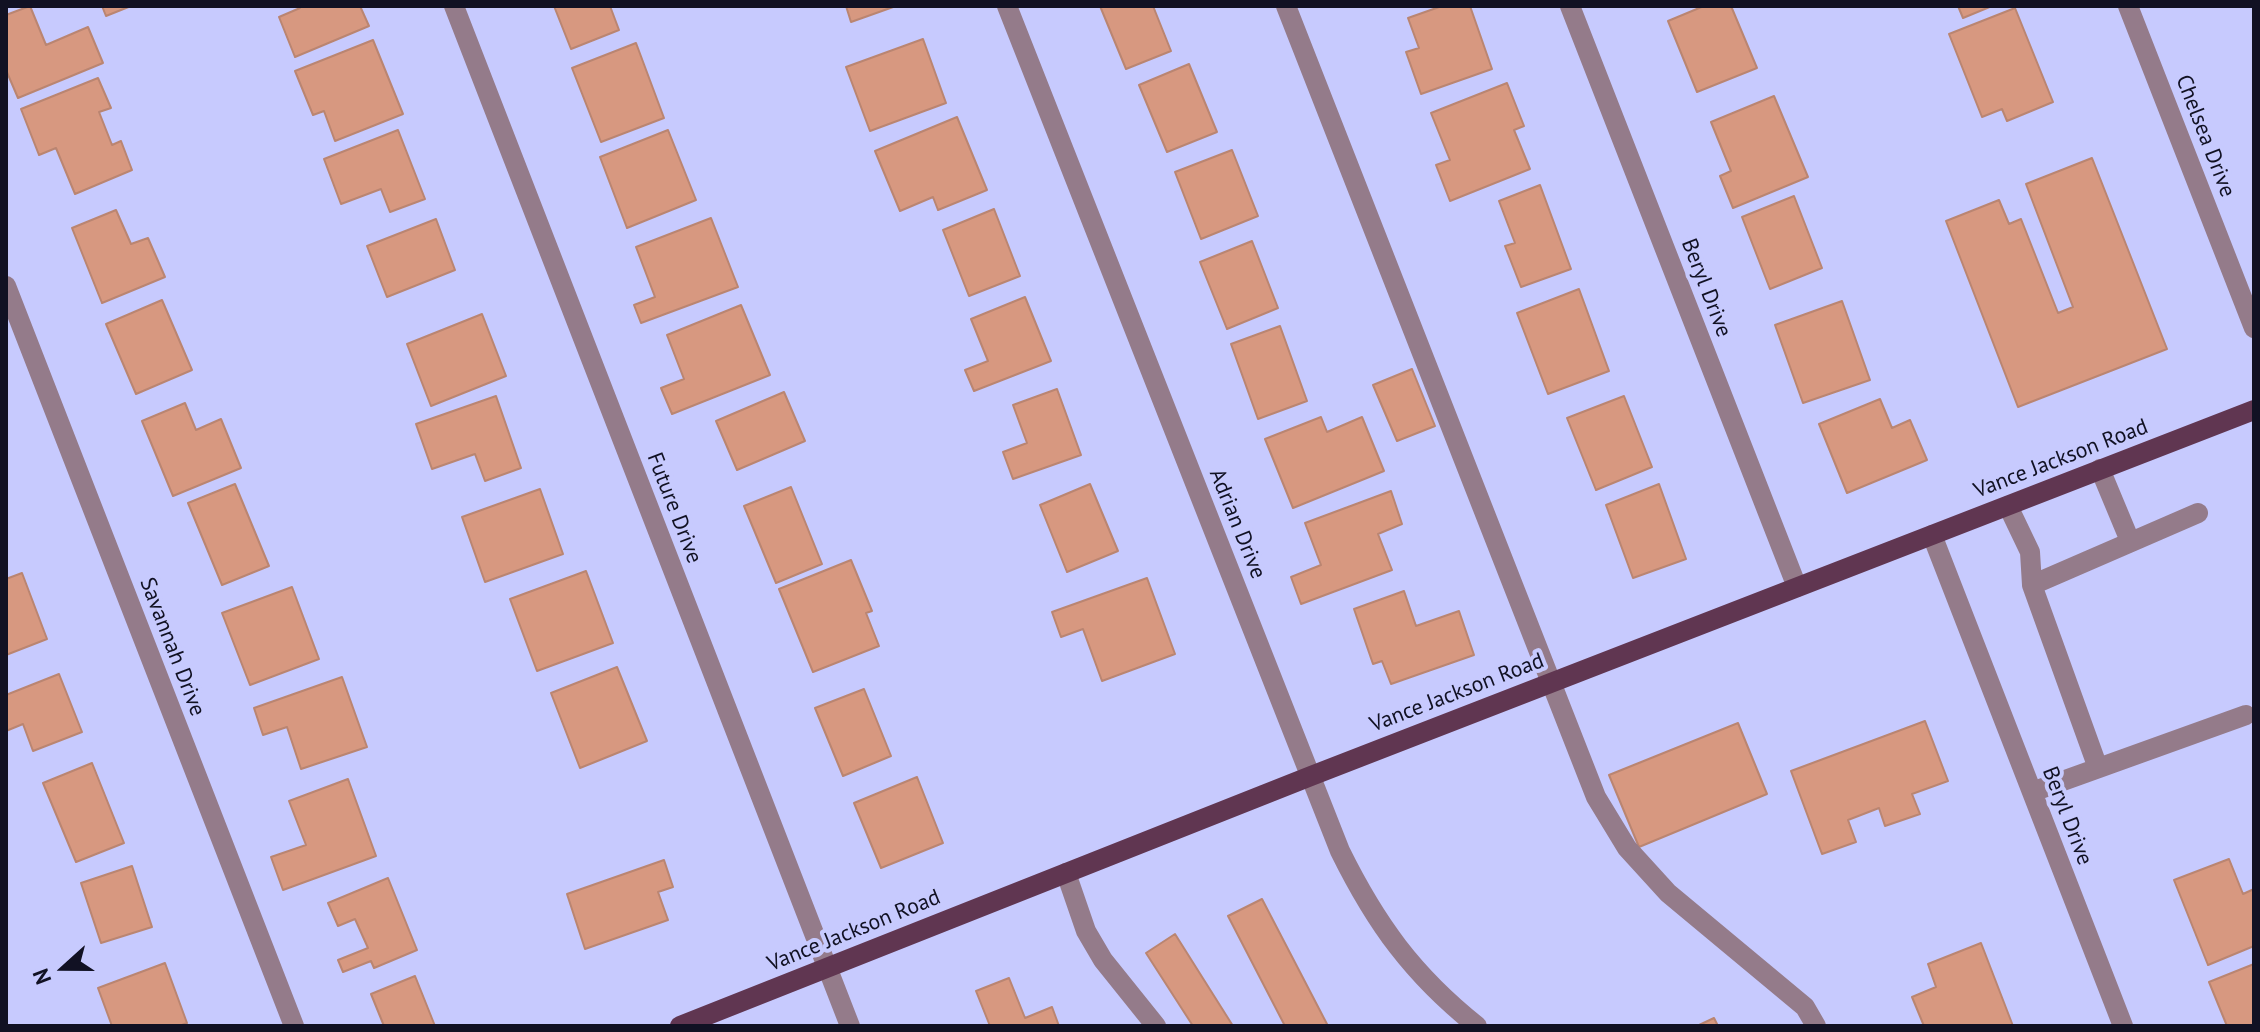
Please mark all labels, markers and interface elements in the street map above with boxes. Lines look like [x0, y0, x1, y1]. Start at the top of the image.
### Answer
street label: Chelsea Drive [2170, 71, 2240, 201]
street label: Beryl Drive [1675, 235, 1737, 341]
street label: Vance Jackson Road [1970, 414, 2152, 504]
street label: Future Drive [641, 449, 707, 567]
street label: Adrian Drive [1203, 465, 1271, 583]
street label: Savannah Drive [133, 574, 211, 720]
street label: Vance Jackson Road [1366, 648, 1548, 738]
street label: Beryl Drive [2036, 763, 2098, 869]
street label: Vance Jackson Road [764, 884, 944, 978]
north arrow [24, 928, 104, 1008]
text: N [26, 965, 57, 988]

